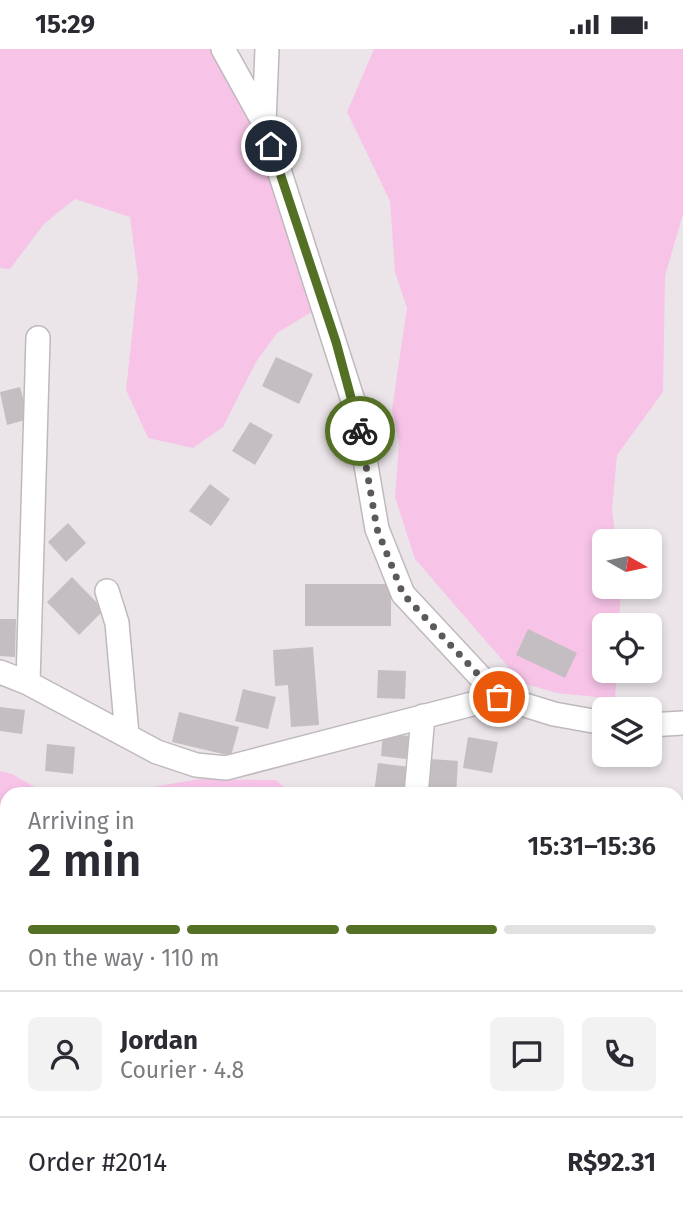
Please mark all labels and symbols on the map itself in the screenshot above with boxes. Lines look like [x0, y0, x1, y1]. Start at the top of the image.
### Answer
pin [241, 116, 301, 176]
courier [325, 396, 395, 466]
north arrow [592, 529, 662, 599]
pin [469, 667, 529, 727]

